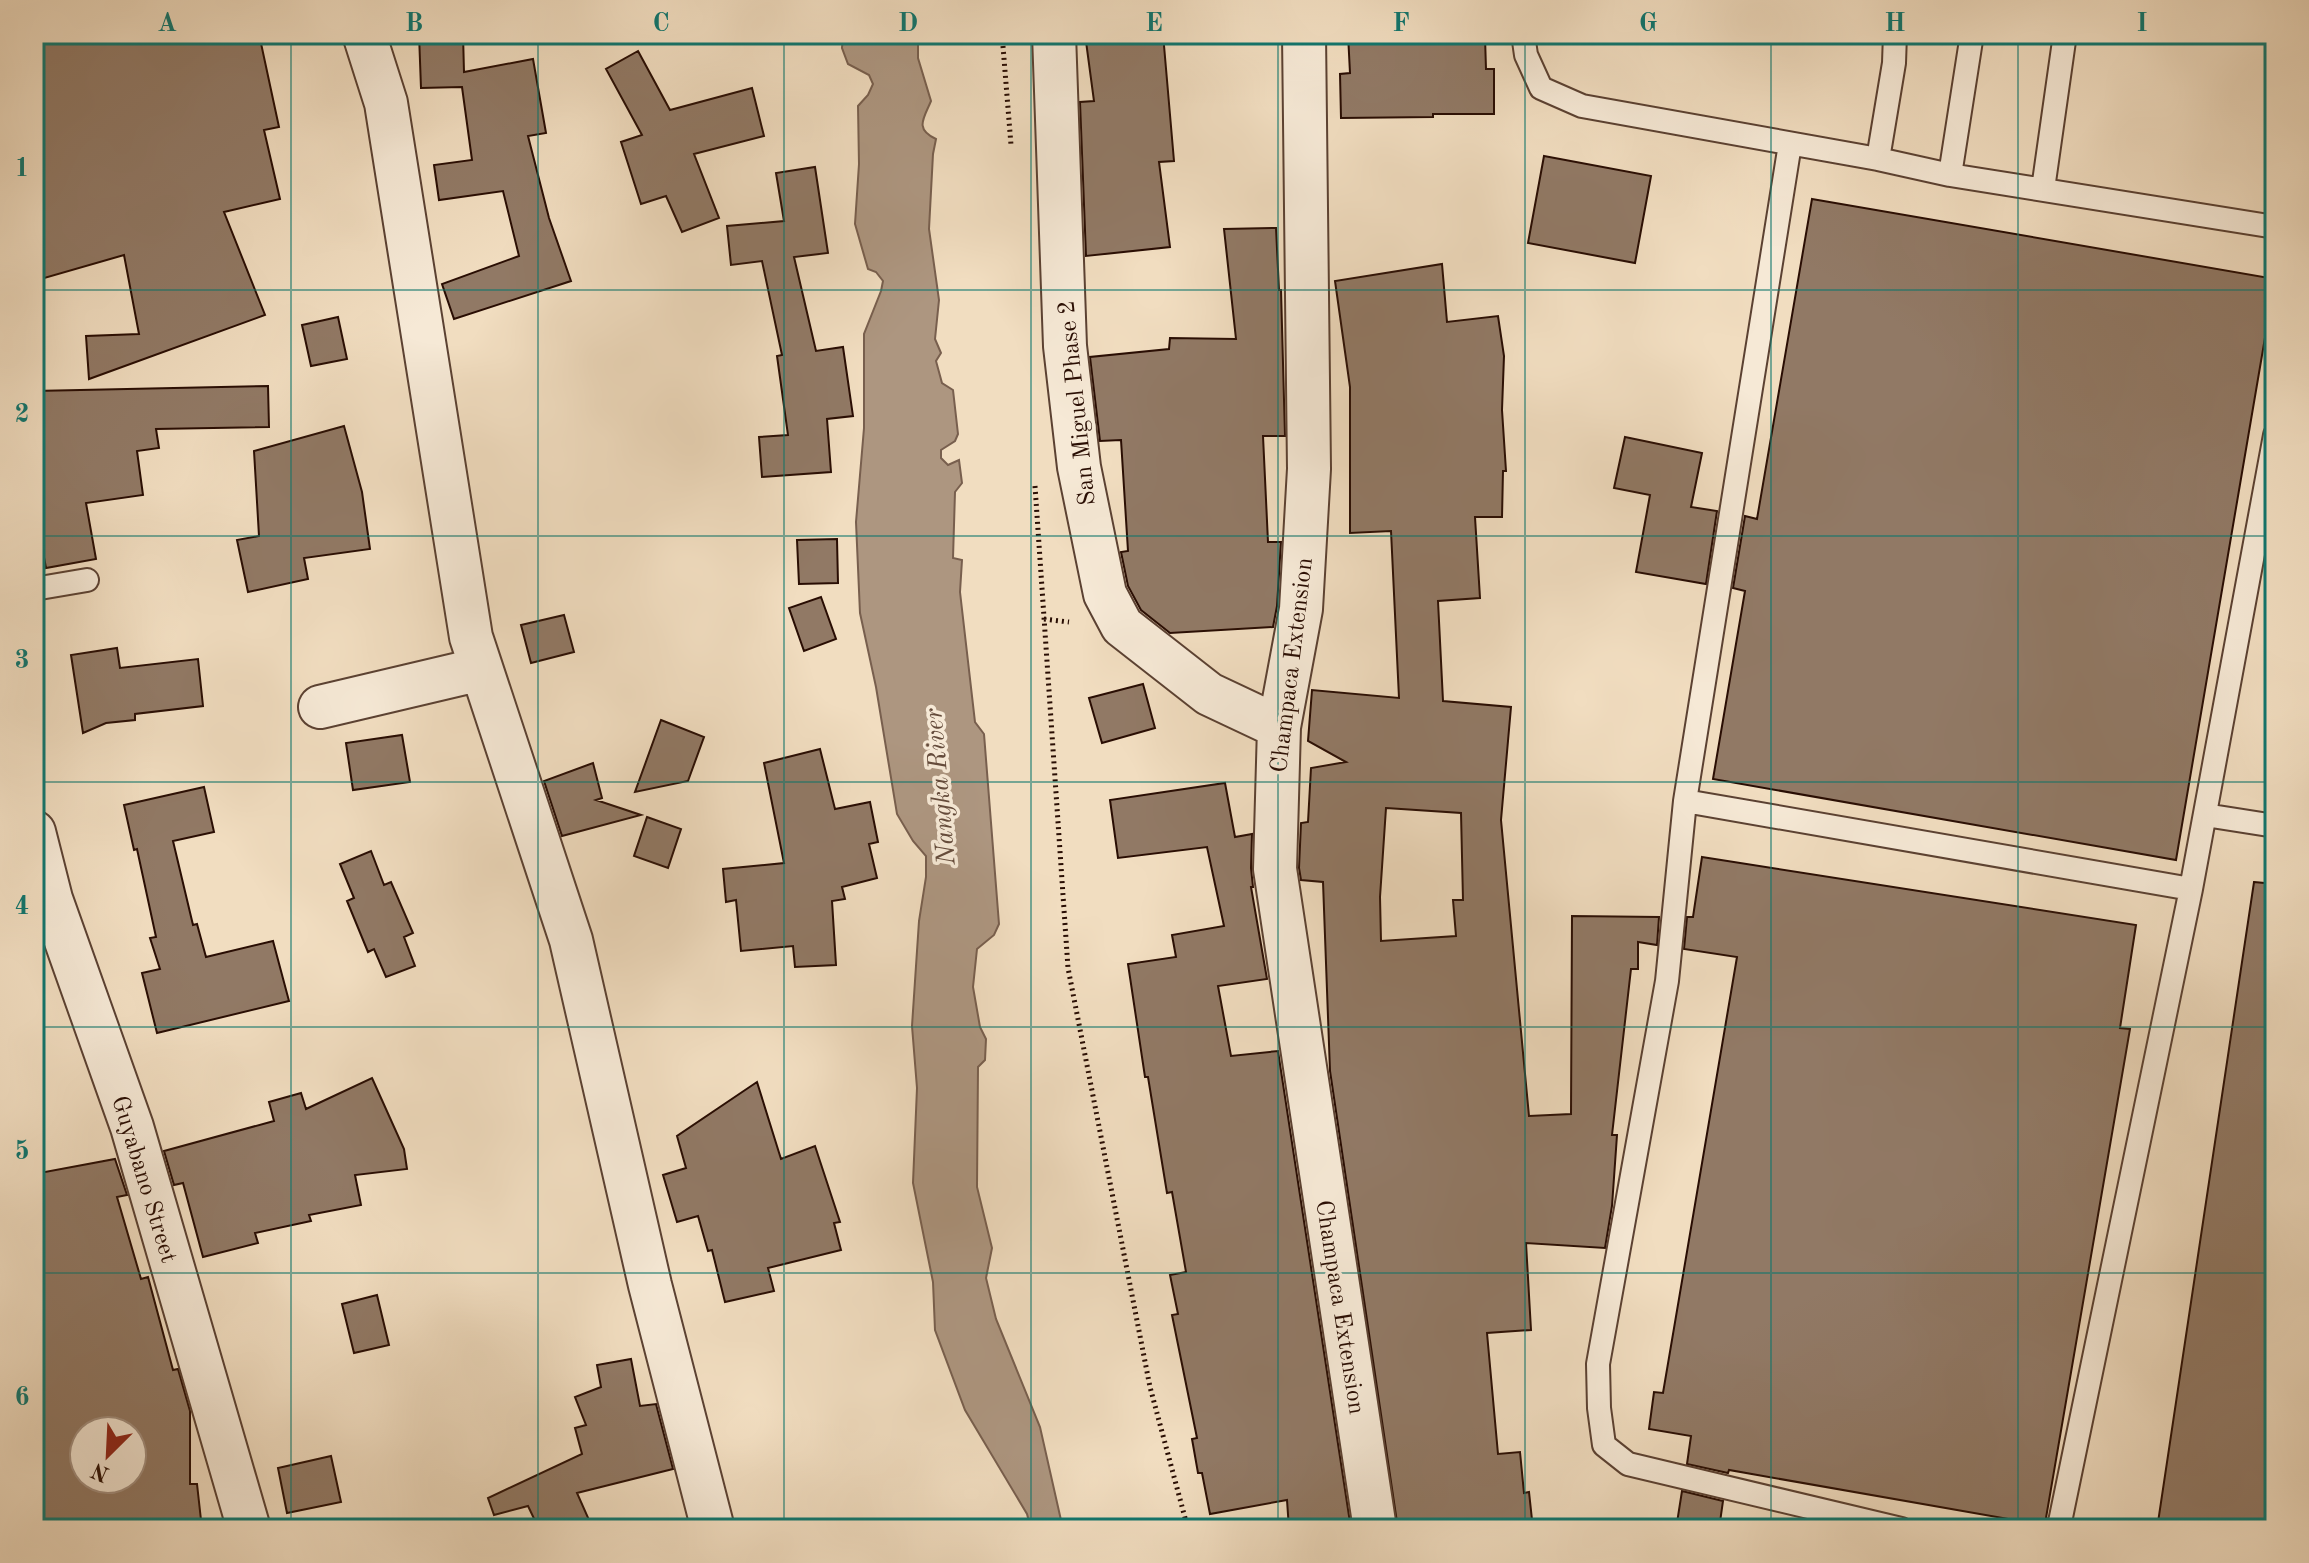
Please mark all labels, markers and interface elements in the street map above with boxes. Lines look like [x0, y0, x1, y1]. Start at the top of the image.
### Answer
text: A [157, 11, 177, 37]
text: B [405, 11, 423, 37]
text: C [652, 11, 670, 37]
text: D [898, 11, 918, 37]
text: E [1145, 11, 1163, 37]
text: F [1392, 11, 1410, 37]
text: G [1639, 11, 1657, 37]
text: H [1884, 11, 1906, 37]
text: I [2136, 11, 2148, 37]
text: 1 [14, 156, 30, 182]
street label: San Miguel Phase 2 [1055, 299, 1101, 507]
text: 2 [14, 402, 30, 428]
street label: Champaca Extension [1268, 556, 1318, 774]
text: 3 [14, 648, 30, 674]
water label: Nangka River [921, 707, 961, 867]
text: 4 [14, 894, 30, 920]
street label: Guyabano Street [106, 1093, 180, 1266]
text: 5 [14, 1139, 30, 1165]
street label: Champaca Extension [1310, 1198, 1368, 1416]
text: 6 [14, 1385, 30, 1411]
north arrow [68, 1415, 148, 1495]
text: N [88, 1458, 113, 1485]

